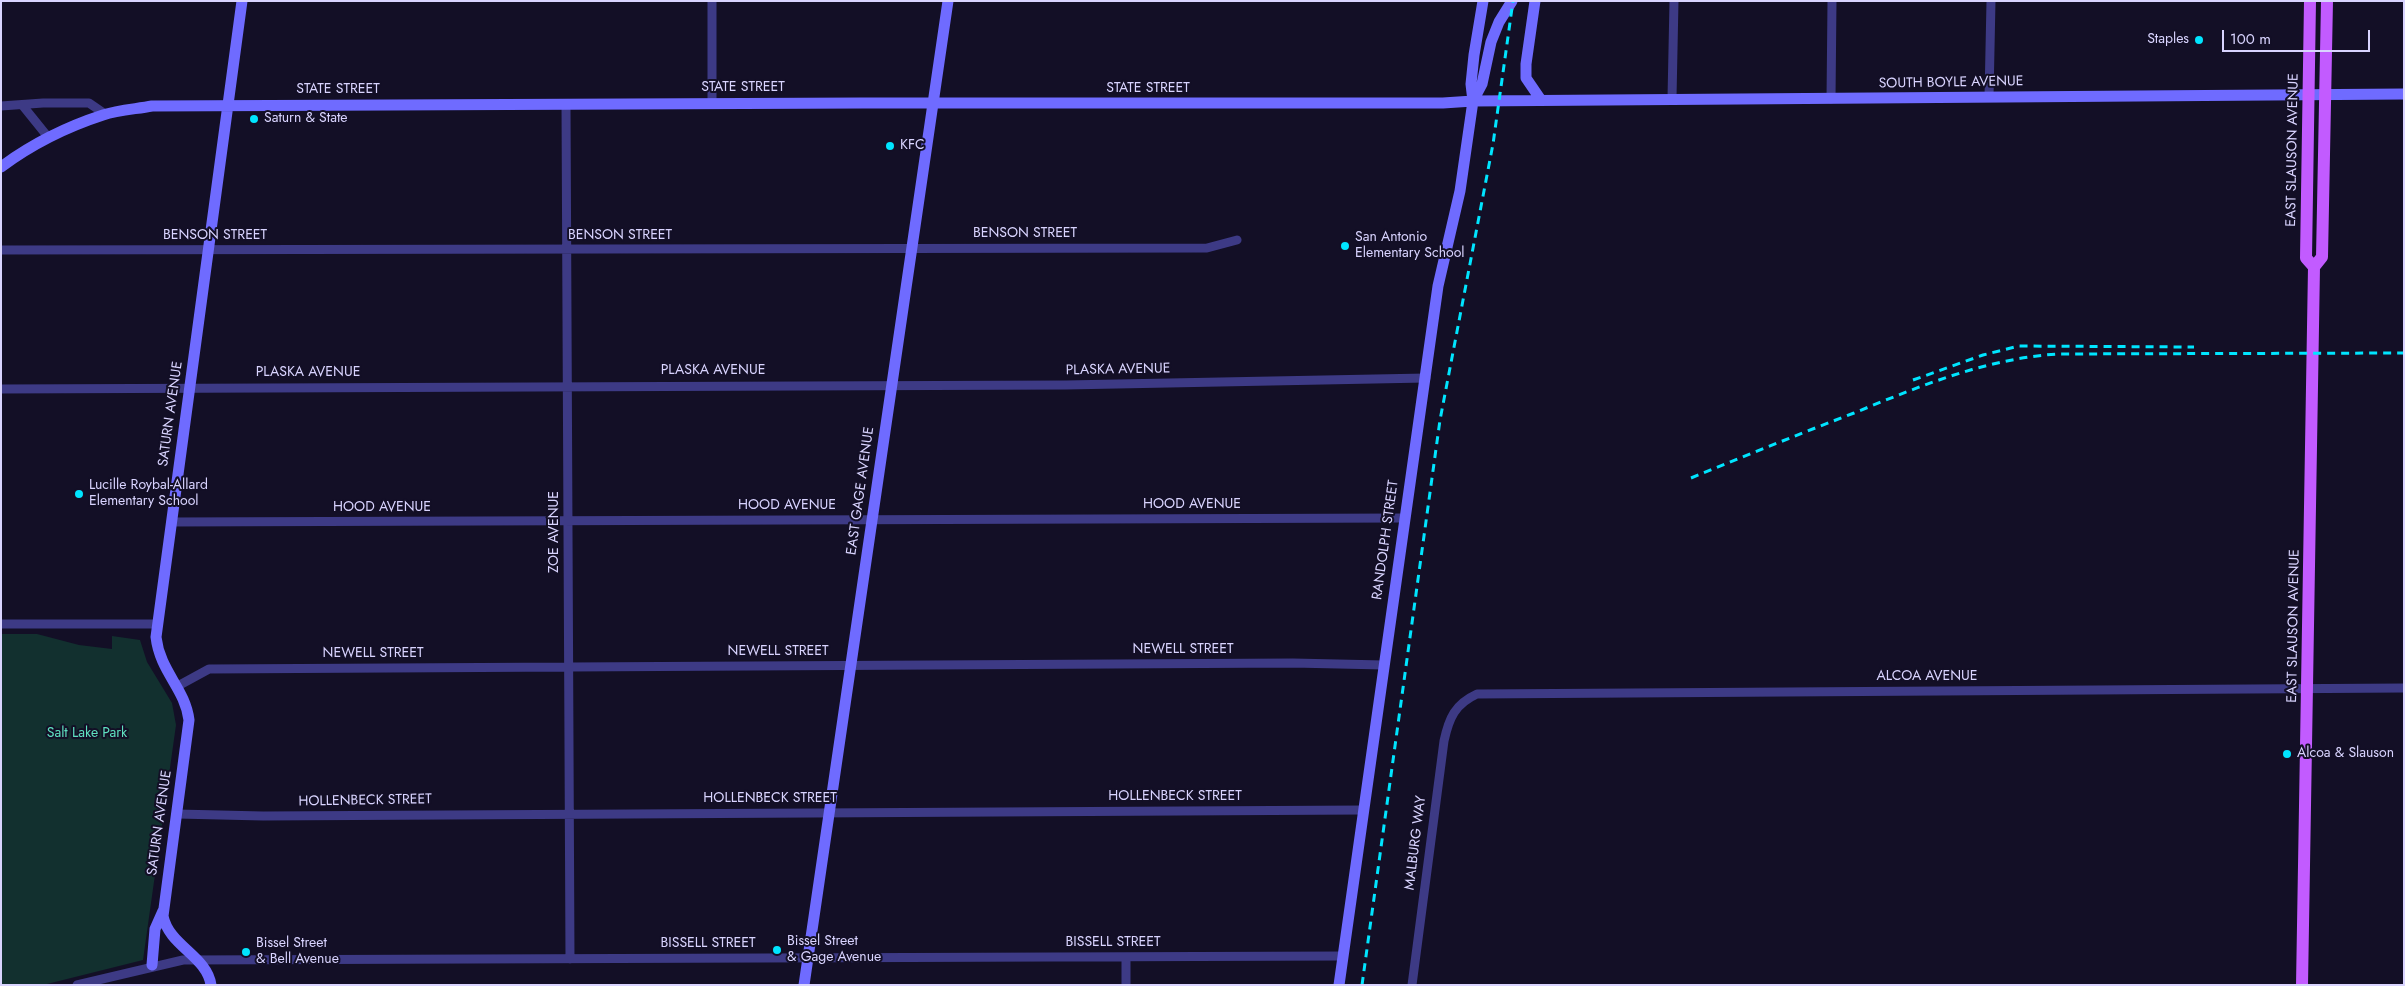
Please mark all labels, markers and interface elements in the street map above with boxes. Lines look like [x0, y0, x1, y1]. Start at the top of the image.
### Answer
scale bar [2225, 20, 2372, 52]
text: 100 m [2230, 28, 2271, 50]
place label: Staples [2147, 32, 2189, 48]
marker: Staples [2193, 34, 2205, 46]
street label: SOUTH BOYLE AVENUE [1878, 73, 2024, 93]
street label: EAST SLAUSON AVENUE [2283, 73, 2303, 227]
street label: STATE STREET [701, 80, 785, 96]
street label: STATE STREET [1106, 81, 1190, 97]
street label: STATE STREET [296, 82, 380, 98]
place label: Saturn & State [264, 111, 347, 127]
marker: Saturn & State [248, 113, 260, 125]
place label: KFC [900, 138, 924, 154]
marker: KFC [884, 140, 896, 152]
street label: BENSON STREET [973, 226, 1077, 242]
street label: BENSON STREET [163, 228, 267, 244]
street label: BENSON STREET [568, 228, 672, 244]
place label: San Antonio Elementary School [1355, 230, 1465, 262]
marker: San Antonio Elementary School [1339, 240, 1351, 252]
street label: SATURN AVENUE [155, 360, 187, 468]
street label: PLASKA AVENUE [1065, 361, 1171, 379]
street label: PLASKA AVENUE [661, 363, 765, 379]
street label: PLASKA AVENUE [256, 365, 360, 381]
street label: EAST GAGE AVENUE [844, 426, 878, 556]
place label: Lucille Roybal-Allard Elementary School [89, 478, 208, 511]
street label: RANDOLPH STREET [1369, 479, 1403, 601]
marker: Lucille Roybal-Allard Elementary School [73, 488, 85, 500]
street label: ZOE AVENUE [547, 491, 563, 573]
street label: HOOD AVENUE [1143, 497, 1241, 513]
street label: HOOD AVENUE [738, 498, 836, 514]
street label: HOOD AVENUE [333, 500, 431, 516]
street label: EAST SLAUSON AVENUE [2284, 549, 2304, 703]
street label: NEWELL STREET [1133, 642, 1233, 658]
street label: NEWELL STREET [728, 644, 828, 660]
street label: NEWELL STREET [323, 646, 423, 662]
street label: ALCOA AVENUE [1877, 669, 1977, 685]
park label: Salt Lake Park [47, 726, 127, 742]
place label: Alcoa & Slauson [2297, 746, 2394, 762]
marker: Alcoa & Slauson [2281, 748, 2293, 760]
street label: SATURN AVENUE [144, 769, 176, 877]
street label: HOLLENBECK STREET [1108, 789, 1242, 805]
street label: HOLLENBECK STREET [298, 791, 432, 811]
street label: HOLLENBECK STREET [703, 791, 837, 807]
street label: MALBURG WAY [1402, 795, 1430, 891]
place label: Bissel Street & Gage Avenue [787, 934, 881, 966]
street label: BISSELL STREET [1065, 935, 1161, 951]
place label: Bissel Street & Bell Avenue [256, 936, 339, 969]
street label: BISSELL STREET [660, 936, 756, 952]
marker: Bissel Street & Gage Avenue [771, 944, 783, 956]
marker: Bissel Street & Bell Avenue [240, 946, 252, 958]

